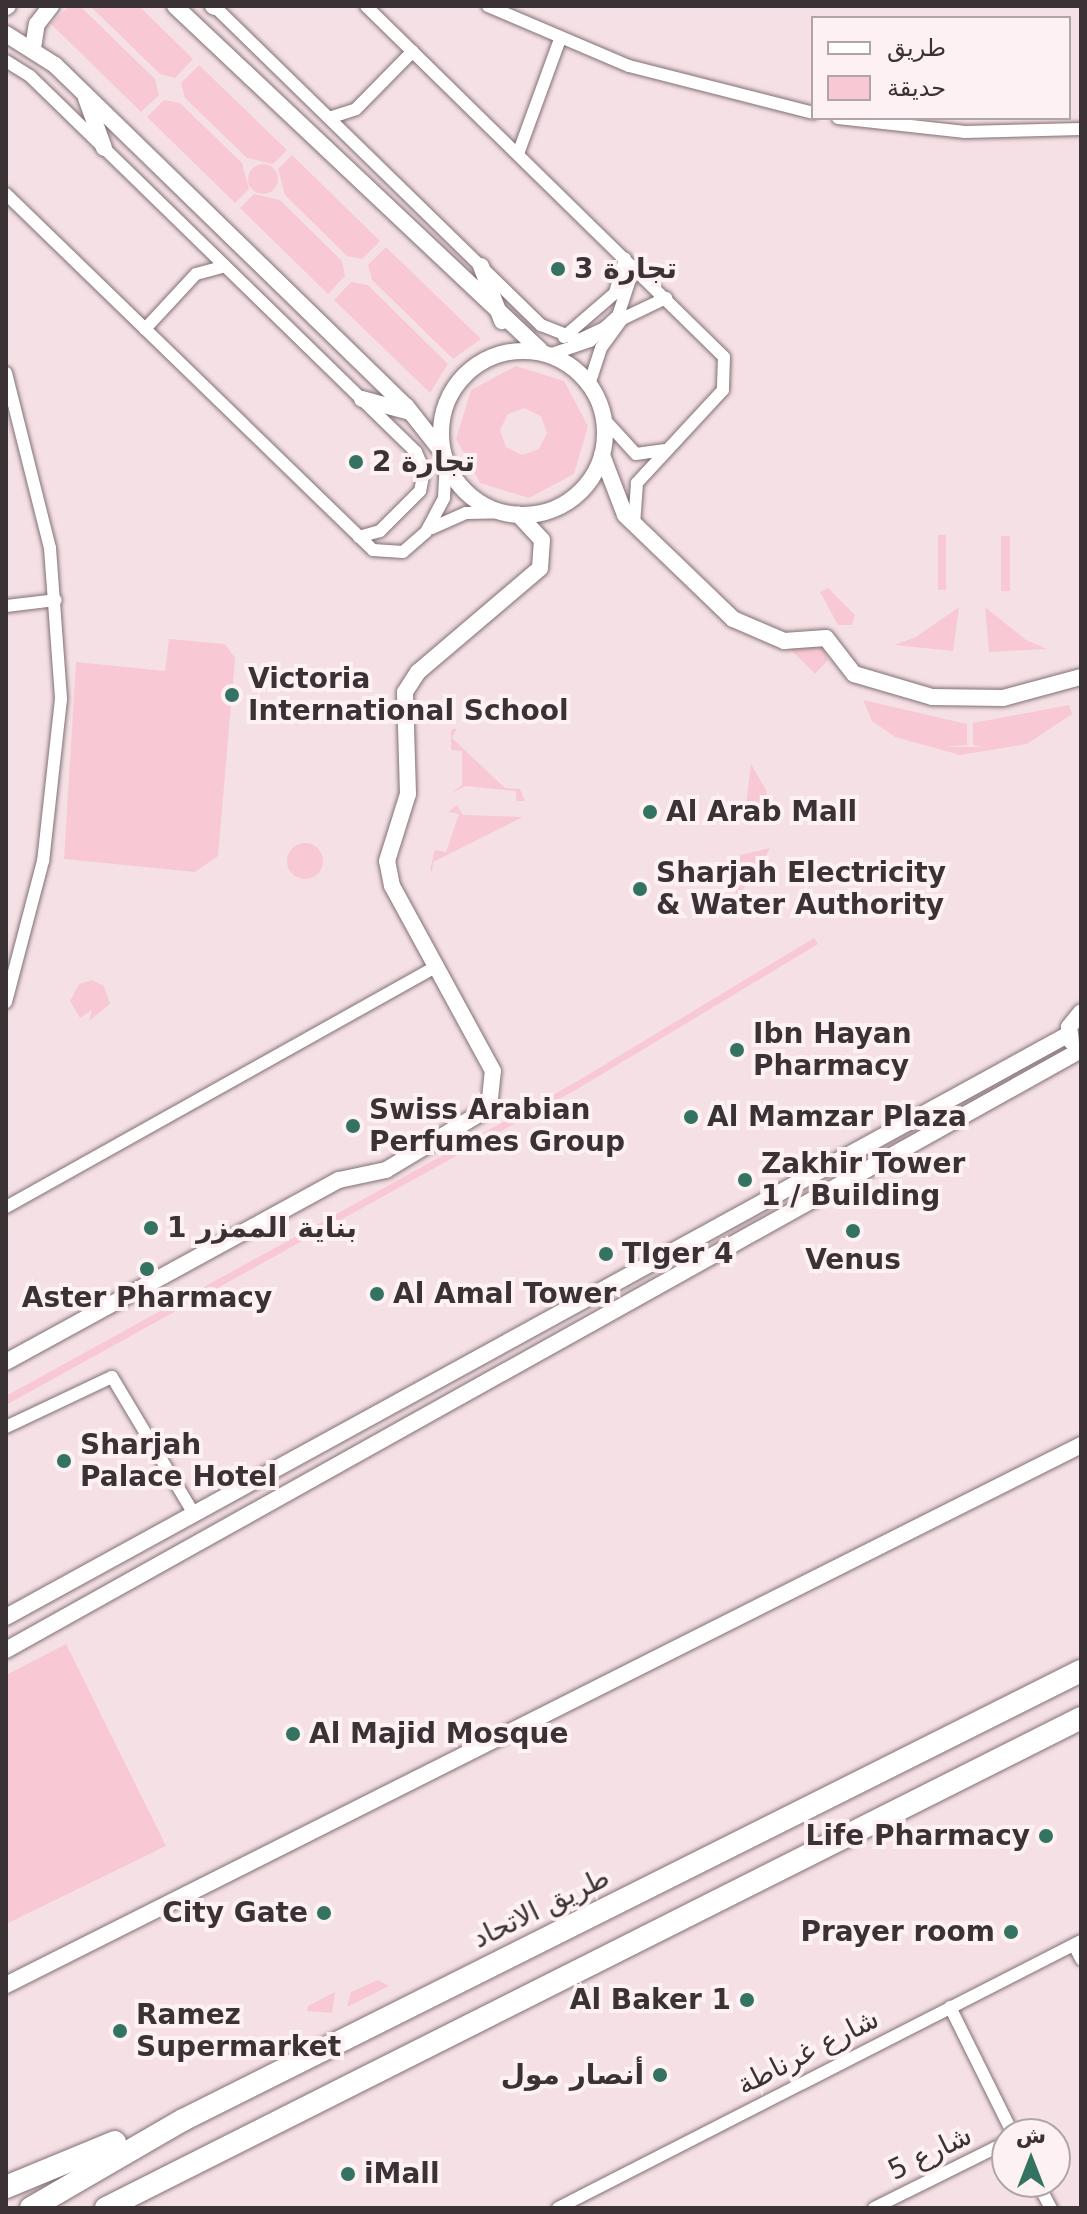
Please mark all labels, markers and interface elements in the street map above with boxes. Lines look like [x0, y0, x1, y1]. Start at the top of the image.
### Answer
legend [811, 16, 1071, 120]
text: طريق [887, 34, 946, 62]
text: حديقة [887, 74, 946, 102]
place label: تجارة 3 [574, 252, 677, 286]
marker: تجارة 3 [549, 260, 567, 278]
place label: تجارة 2 [372, 445, 475, 479]
marker: تجارة 2 [347, 453, 365, 471]
place label: Victoria International School [248, 662, 569, 728]
marker: Victoria International School [223, 686, 241, 704]
place label: Al Arab Mall [666, 795, 857, 829]
marker: Al Arab Mall [641, 803, 659, 821]
place label: Sharjah Electricity & Water Authority [656, 856, 946, 922]
marker: Sharjah Electricity & Water Authority [631, 880, 649, 898]
place label: Ibn Hayan Pharmacy [753, 1017, 912, 1083]
marker: Ibn Hayan Pharmacy [728, 1041, 746, 1059]
place label: Swiss Arabian Perfumes Group [369, 1093, 625, 1159]
place label: Al Mamzar Plaza [707, 1100, 967, 1134]
marker: Al Mamzar Plaza [682, 1108, 700, 1126]
marker: Swiss Arabian Perfumes Group [344, 1117, 362, 1135]
place label: Zakhir Tower 1 / Building [761, 1147, 965, 1213]
marker: Zakhir Tower 1 / Building [736, 1171, 754, 1189]
place label: بناية الممزر 1 [167, 1211, 357, 1245]
marker: بناية الممزر 1 [142, 1219, 160, 1237]
marker: Venus [844, 1222, 862, 1240]
place label: TIger 4 [622, 1237, 734, 1271]
place label: Venus [805, 1243, 901, 1277]
marker: TIger 4 [597, 1245, 615, 1263]
marker: Aster Pharmacy [138, 1260, 156, 1278]
place label: Al Amal Tower [393, 1277, 616, 1311]
place label: Aster Pharmacy [22, 1281, 272, 1315]
marker: Al Amal Tower [368, 1285, 386, 1303]
place label: Sharjah Palace Hotel [80, 1428, 277, 1494]
marker: Sharjah Palace Hotel [55, 1452, 73, 1470]
place label: Al Majid Mosque [309, 1717, 568, 1751]
marker: Al Majid Mosque [284, 1725, 302, 1743]
place label: Life Pharmacy [806, 1819, 1030, 1853]
marker: Life Pharmacy [1037, 1827, 1055, 1845]
street label: طريق الاتحاد [467, 1860, 615, 1956]
place label: City Gate [162, 1896, 308, 1930]
marker: City Gate [315, 1904, 333, 1922]
place label: Prayer room [800, 1915, 995, 1949]
marker: Prayer room [1002, 1923, 1020, 1941]
place label: Al Baker 1 [570, 1983, 731, 2017]
marker: Al Baker 1 [738, 1991, 756, 2009]
place label: Ramez Supermarket [136, 1998, 341, 2064]
street label: شارع غرناطة [731, 2002, 885, 2102]
marker: Ramez Supermarket [111, 2022, 129, 2040]
place label: أنصار مول [501, 2058, 644, 2092]
marker: أنصار مول [651, 2066, 669, 2084]
street label: شارع 5 [883, 2118, 977, 2188]
north arrow [991, 2118, 1071, 2198]
text: ش [1016, 2123, 1046, 2148]
place label: iMall [364, 2157, 440, 2191]
marker: iMall [339, 2165, 357, 2183]

